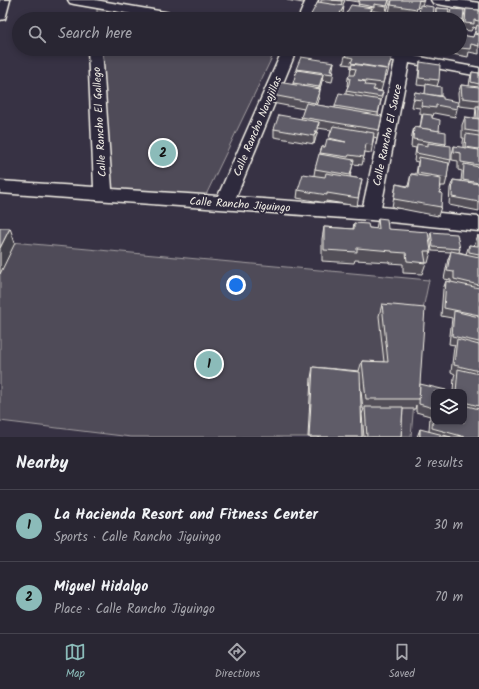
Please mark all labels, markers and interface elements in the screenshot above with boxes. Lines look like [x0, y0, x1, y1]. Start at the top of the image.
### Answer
search box [12, 12, 467, 56]
text: Search here [58, 22, 132, 46]
icon: search [26, 23, 48, 45]
street label: Calle Rancho El Gallego [88, 66, 112, 177]
street label: Calle Rancho Navajillas [229, 73, 287, 179]
street label: Calle Rancho El Sauce [368, 83, 408, 188]
pin: 2 [150, 138, 176, 168]
street label: Calle Rancho Jiguingo [189, 192, 291, 218]
your location [226, 275, 246, 295]
pin: 1 [196, 349, 222, 379]
map controls [431, 389, 467, 425]
button: layers [431, 389, 467, 425]
text: Nearby [16, 450, 68, 477]
text: 2 results [415, 453, 463, 474]
text: La Hacienda Resort and Fitness Center [54, 503, 318, 527]
text: 1 [27, 515, 31, 536]
text: 30 m [434, 515, 463, 536]
text: Sports · Calle Rancho Jiguingo [54, 527, 221, 548]
text: Miguel Hidalgo [54, 575, 148, 599]
text: 2 [25, 587, 33, 608]
text: 70 m [435, 587, 463, 608]
text: Place · Calle Rancho Jiguingo [54, 599, 215, 620]
tab: Map [64, 641, 86, 683]
tab: Directions [215, 641, 260, 683]
tab: Saved [389, 641, 415, 683]

